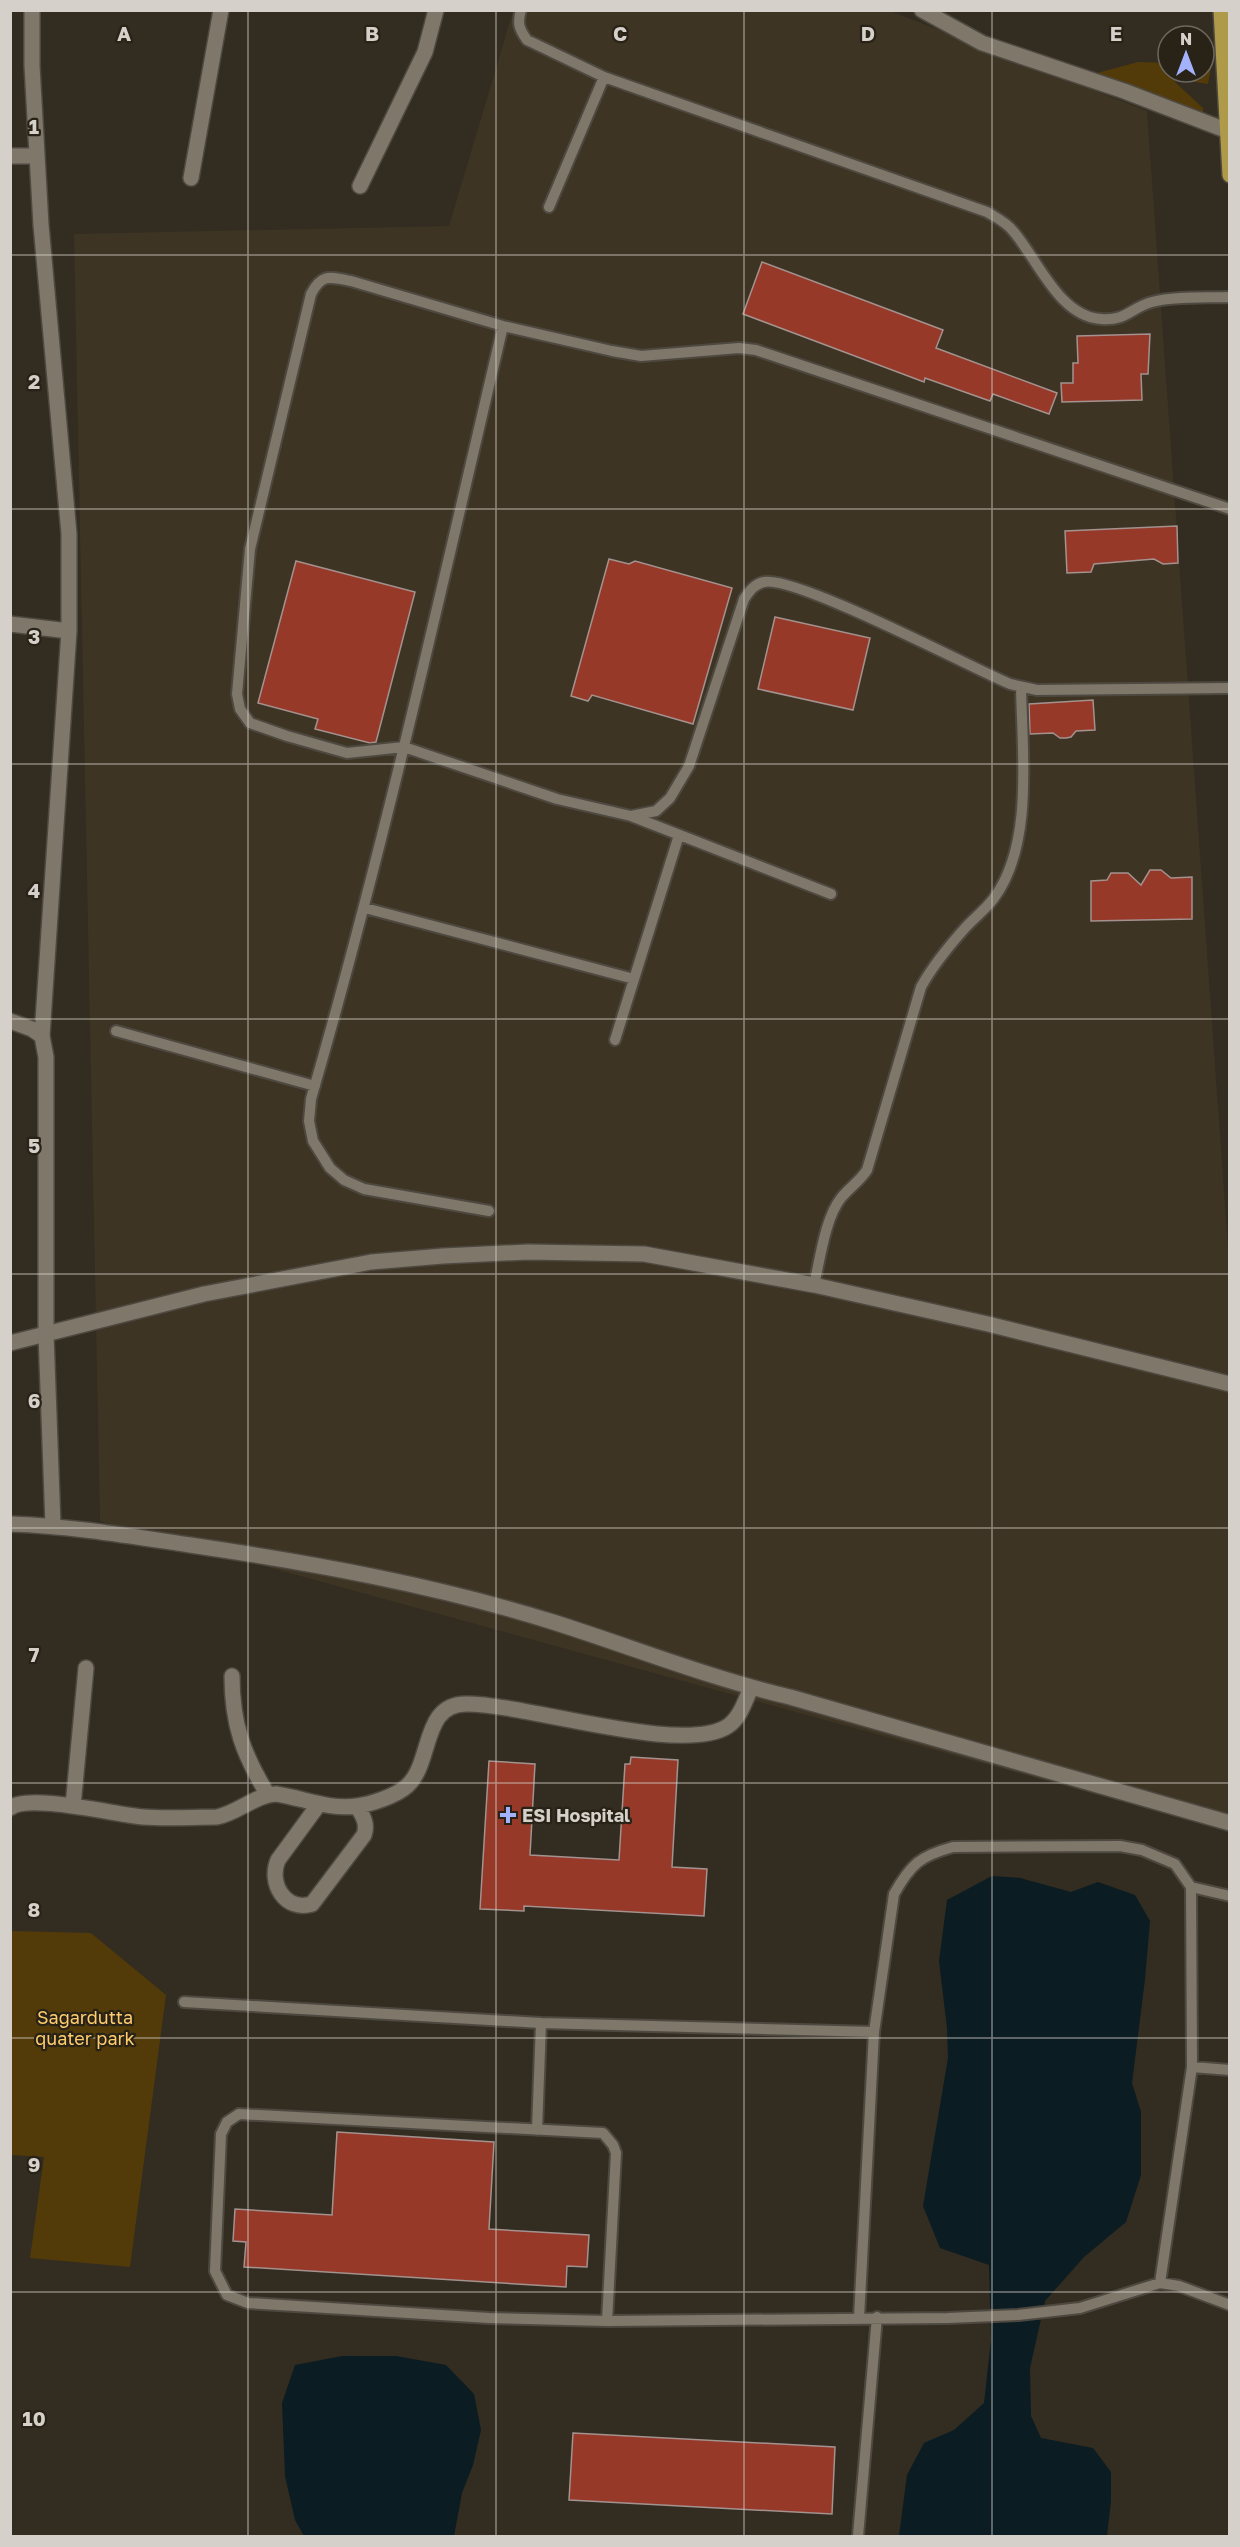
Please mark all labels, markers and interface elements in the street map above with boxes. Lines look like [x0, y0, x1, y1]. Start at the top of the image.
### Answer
text: A [117, 21, 131, 45]
text: B [365, 21, 379, 45]
text: C [613, 21, 627, 45]
text: D [861, 21, 875, 45]
text: E [1110, 21, 1122, 45]
north arrow [1156, 24, 1216, 84]
text: N [1180, 29, 1192, 49]
text: 1 [29, 114, 39, 138]
text: 2 [28, 369, 40, 393]
text: 3 [28, 624, 40, 648]
text: 4 [28, 878, 40, 902]
text: 5 [28, 1133, 40, 1157]
text: 6 [28, 1388, 40, 1412]
text: 7 [29, 1642, 40, 1666]
place label: ESI Hospital [522, 1804, 630, 1826]
marker: ESI Hospital [499, 1806, 517, 1824]
text: 8 [28, 1897, 40, 1921]
park label: Sagardutta quater park [35, 2006, 135, 2049]
text: 9 [28, 2152, 40, 2176]
text: 10 [22, 2406, 46, 2430]

